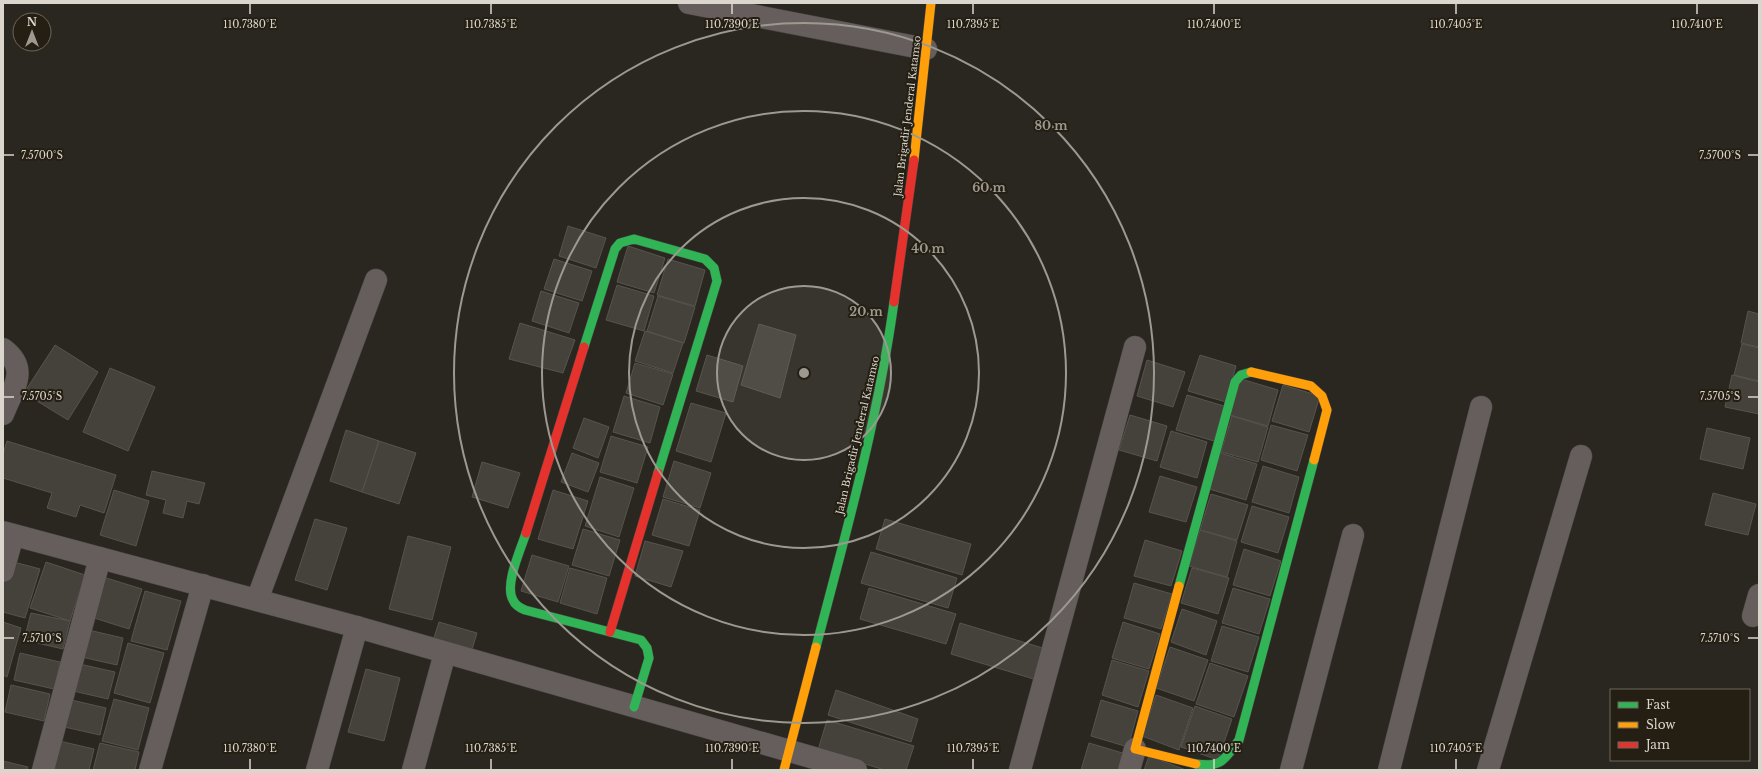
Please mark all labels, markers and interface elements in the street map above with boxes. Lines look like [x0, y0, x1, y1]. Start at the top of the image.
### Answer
north arrow [12, 12, 52, 52]
text: N [27, 15, 38, 29]
text: 110.7380°E [223, 18, 277, 31]
text: 110.7385°E [465, 18, 517, 31]
text: 110.7390°E [705, 18, 759, 31]
text: 110.7395°E [947, 18, 999, 31]
text: 110.7400°E [1187, 18, 1241, 31]
text: 110.7405°E [1430, 18, 1482, 31]
text: 110.7410°E [1671, 18, 1723, 31]
street label: Jalan Brigadir Jenderal Katamso [891, 34, 924, 199]
text: 80 m [1034, 118, 1068, 133]
text: 7.5700°S [21, 149, 63, 162]
text: 7.5700°S [1699, 149, 1741, 162]
text: 60 m [972, 180, 1007, 195]
text: 40 m [911, 241, 945, 256]
text: 20 m [849, 304, 883, 319]
street label: Jalan Brigadir Jenderal Katamso [832, 354, 882, 518]
centre of rings [797, 366, 811, 380]
text: 7.5705°S [22, 390, 62, 403]
text: 7.5705°S [1700, 390, 1740, 403]
text: 7.5710°S [22, 632, 62, 645]
text: 7.5710°S [1700, 632, 1740, 645]
legend [1610, 689, 1750, 761]
text: Fast [1646, 697, 1671, 712]
text: Slow [1646, 717, 1676, 732]
text: Jam [1644, 737, 1670, 752]
text: 110.7380°E [223, 742, 277, 755]
text: 110.7385°E [465, 742, 517, 755]
text: 110.7390°E [705, 742, 759, 755]
text: 110.7395°E [947, 742, 999, 755]
text: 110.7400°E [1187, 742, 1241, 755]
text: 110.7405°E [1430, 742, 1482, 755]

